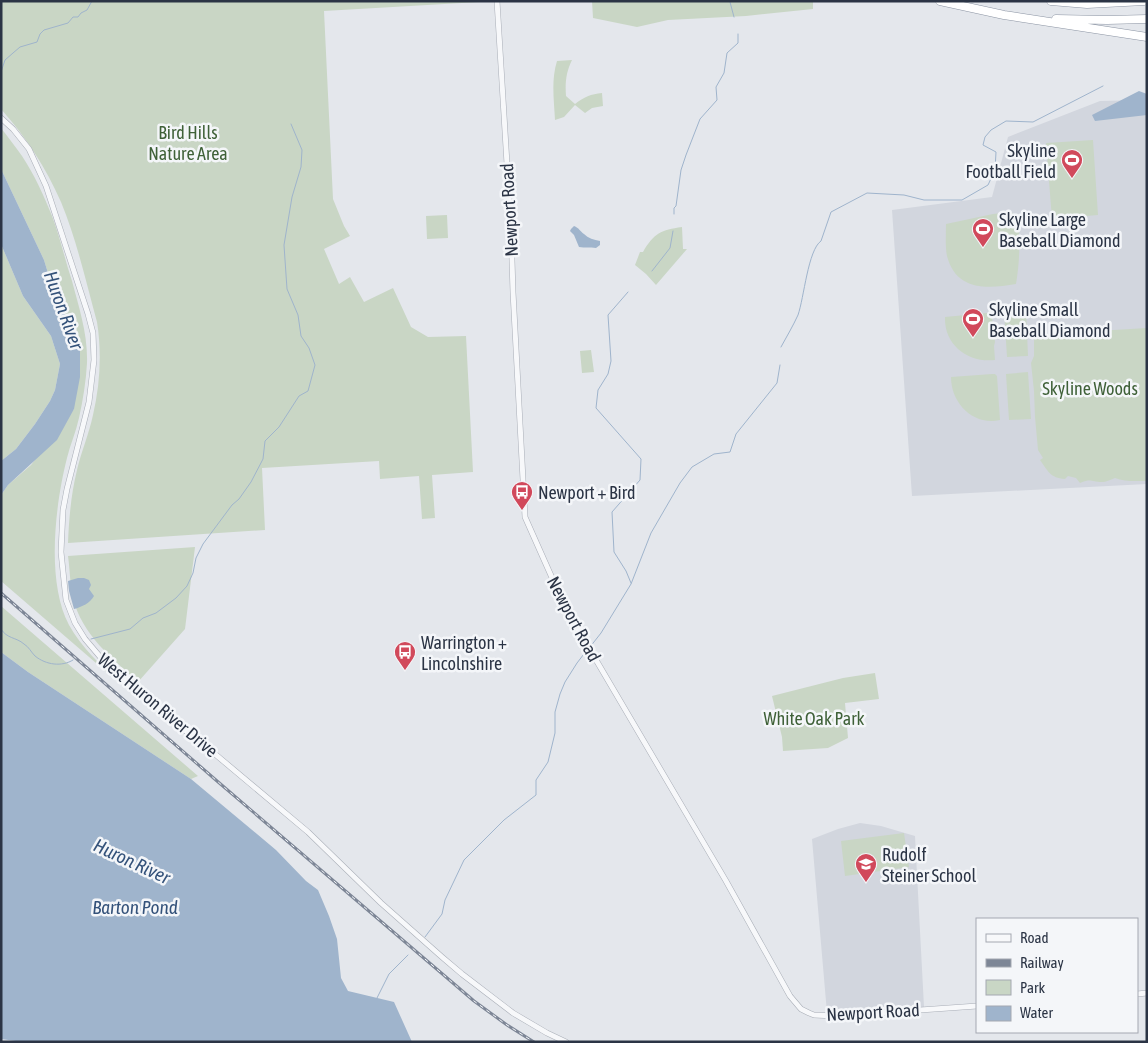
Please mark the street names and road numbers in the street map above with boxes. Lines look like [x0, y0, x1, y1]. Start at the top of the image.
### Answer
street label: Newport Road [496, 163, 522, 257]
street label: Newport Road [543, 573, 605, 665]
street label: West Huron River Drive [94, 649, 222, 761]
street label: Newport Road [826, 999, 920, 1025]

